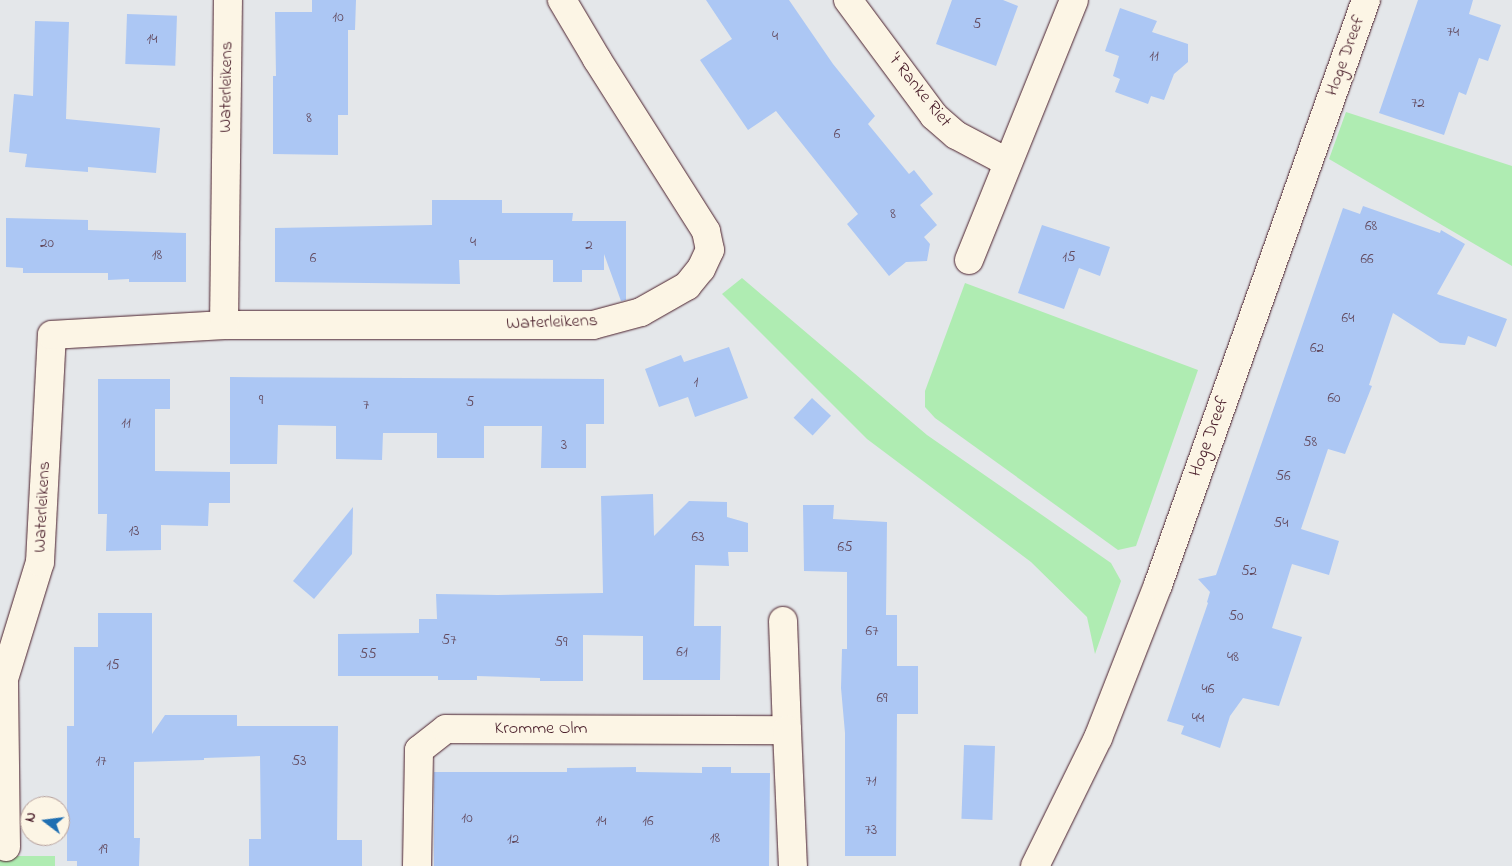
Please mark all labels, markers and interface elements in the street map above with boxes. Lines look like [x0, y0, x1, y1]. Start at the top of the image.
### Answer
house number: 10 [332, 9, 344, 27]
street label: Hoge Dreef [1322, 13, 1370, 99]
house number: 5 [973, 16, 981, 34]
house number: 74 [1447, 24, 1459, 42]
house number: 4 [772, 28, 778, 46]
house number: 14 [147, 31, 157, 49]
street label: Waterleikens [215, 41, 239, 133]
house number: 11 [1149, 48, 1159, 66]
street label: 't Ranke Riet [883, 50, 955, 132]
house number: 72 [1411, 95, 1425, 113]
house number: 8 [306, 110, 312, 128]
house number: 6 [834, 126, 840, 144]
house number: 8 [890, 206, 896, 224]
house number: 68 [1365, 218, 1377, 236]
house number: 4 [470, 234, 476, 252]
house number: 20 [40, 235, 54, 253]
house number: 2 [585, 237, 593, 255]
house number: 18 [152, 247, 162, 265]
house number: 15 [1062, 249, 1076, 267]
house number: 6 [310, 250, 316, 268]
house number: 66 [1360, 251, 1374, 269]
house number: 64 [1342, 310, 1354, 328]
street label: Waterleikens [506, 311, 598, 335]
house number: 62 [1310, 340, 1324, 358]
house number: 1 [694, 374, 698, 392]
house number: 60 [1327, 390, 1341, 408]
house number: 9 [259, 392, 263, 410]
house number: 5 [466, 394, 474, 412]
street label: Hoge Dreef [1186, 394, 1234, 480]
house number: 7 [363, 397, 369, 415]
house number: 11 [121, 415, 131, 433]
house number: 58 [1303, 434, 1317, 452]
house number: 3 [561, 437, 567, 455]
street label: Waterleikens [30, 461, 56, 553]
house number: 56 [1275, 468, 1291, 486]
house number: 54 [1274, 515, 1288, 533]
house number: 13 [129, 523, 139, 541]
house number: 63 [692, 529, 704, 547]
house number: 65 [837, 539, 853, 557]
house number: 52 [1241, 563, 1257, 581]
house number: 50 [1228, 608, 1244, 626]
house number: 67 [866, 623, 878, 641]
house number: 57 [442, 632, 456, 650]
house number: 59 [554, 634, 568, 652]
house number: 61 [676, 644, 688, 662]
house number: 55 [359, 646, 377, 664]
house number: 48 [1227, 649, 1239, 667]
house number: 15 [106, 657, 120, 675]
house number: 46 [1202, 681, 1214, 699]
house number: 69 [876, 690, 888, 708]
house number: 44 [1192, 710, 1204, 728]
street label: Kromme Olm [495, 718, 587, 740]
house number: 17 [96, 753, 106, 771]
house number: 53 [292, 753, 306, 771]
house number: 71 [866, 773, 876, 791]
north arrow [20, 796, 70, 846]
text: N [20, 810, 42, 825]
house number: 10 [461, 810, 473, 828]
house number: 14 [596, 813, 606, 831]
house number: 16 [642, 813, 654, 831]
house number: 73 [865, 822, 877, 840]
house number: 18 [710, 830, 720, 848]
house number: 12 [507, 831, 519, 849]
house number: 19 [98, 841, 108, 859]

